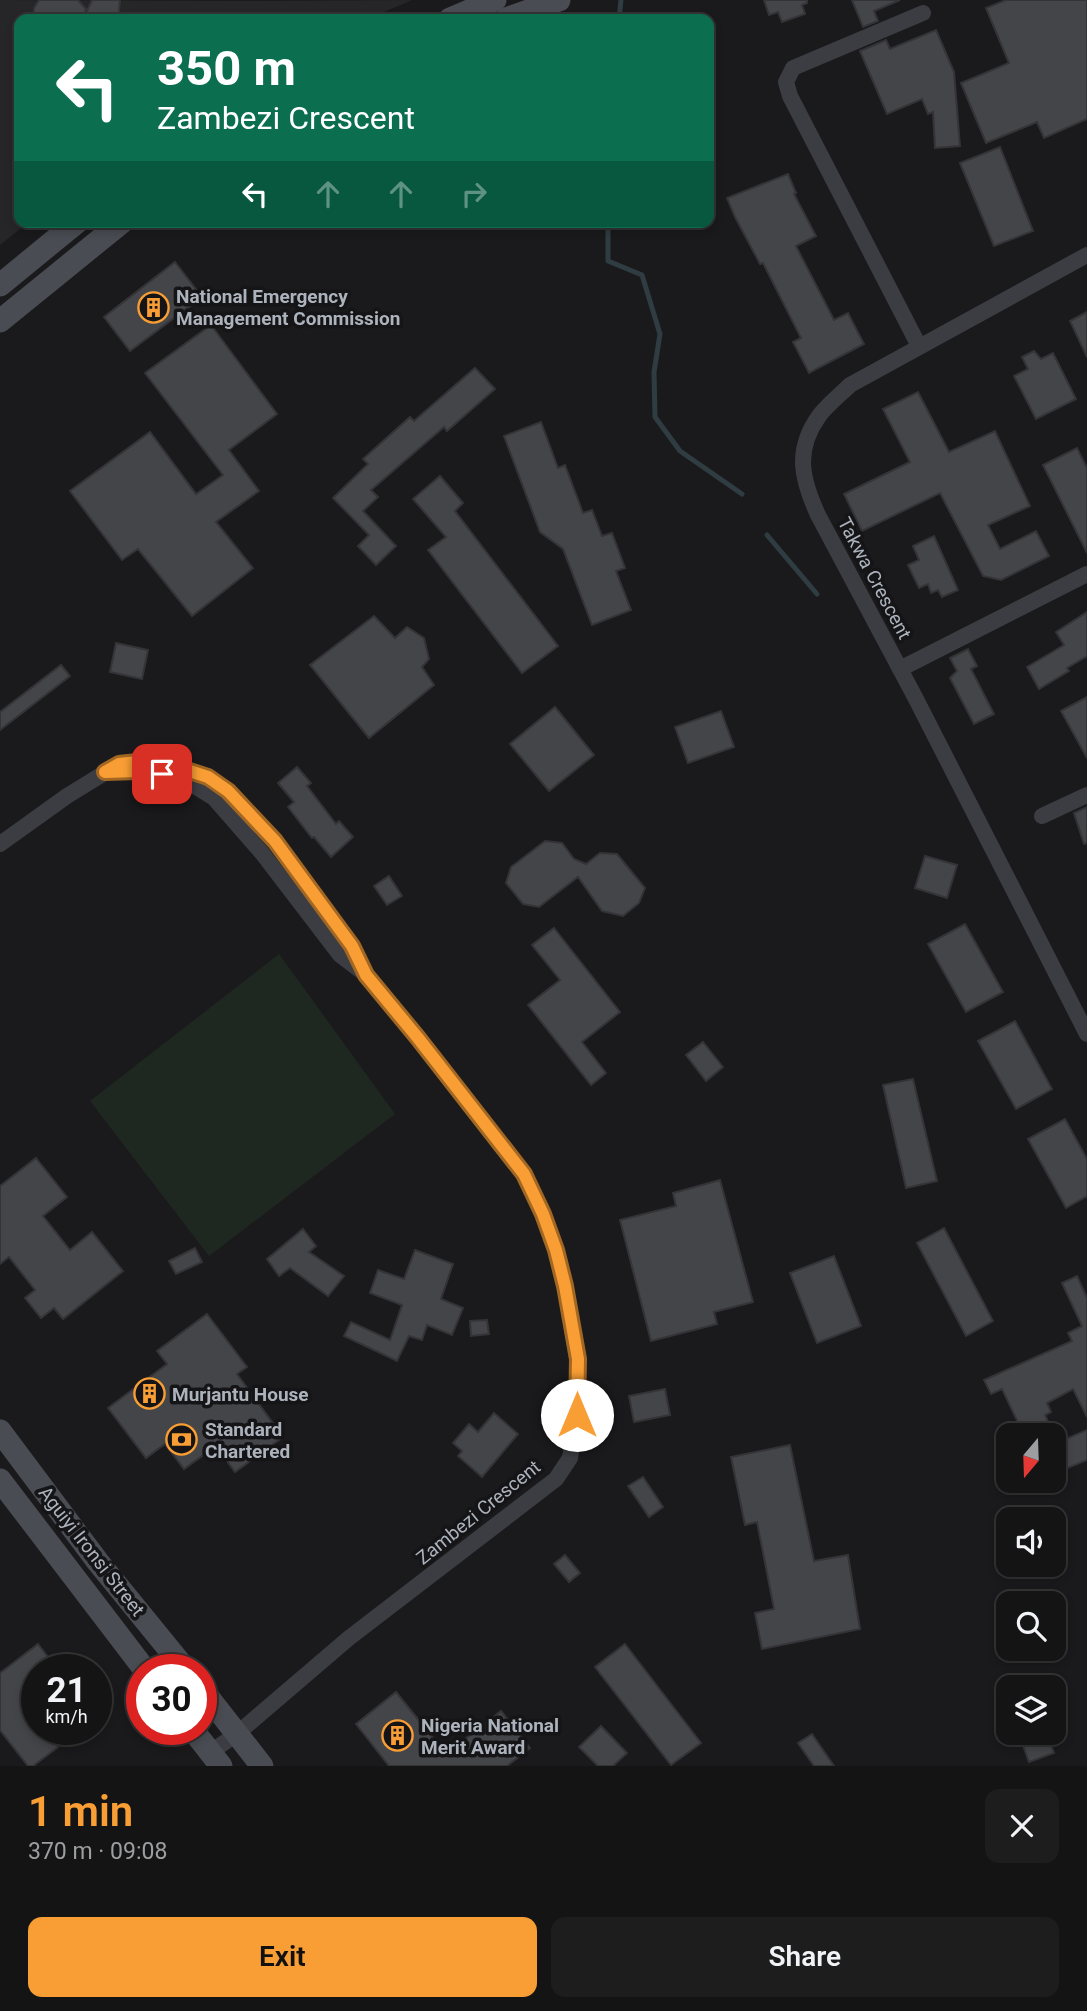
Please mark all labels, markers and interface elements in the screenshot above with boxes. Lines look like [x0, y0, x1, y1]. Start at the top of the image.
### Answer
text: 350 m [157, 40, 296, 97]
icon: left [42, 42, 133, 133]
text: Zambezi Crescent [157, 99, 415, 137]
icon: left [236, 175, 274, 213]
icon: ahead [309, 175, 347, 213]
icon: ahead [382, 175, 420, 213]
icon: right [455, 175, 493, 213]
place label: National Emergency Management Commission [176, 285, 400, 330]
building icon: National Emergency Management Commission [136, 290, 170, 324]
street label: Takwa Crescent [833, 513, 916, 643]
pin [132, 744, 192, 804]
icon: arrive [143, 755, 181, 793]
building icon: Murjantu House [132, 1377, 166, 1411]
position arrow [540, 1378, 614, 1452]
place label: Murjantu House [172, 1383, 309, 1406]
place label: Standard Chartered [205, 1418, 290, 1463]
bank icon: Standard Chartered [165, 1423, 199, 1457]
north arrow [996, 1423, 1066, 1493]
map controls [996, 1423, 1066, 1745]
street label: Zambezi Crescent [412, 1455, 545, 1570]
street label: Aguiyi Ironsi Street [34, 1482, 149, 1621]
button: sound [996, 1507, 1066, 1577]
button: search [996, 1591, 1066, 1661]
speed limit sign: 30 [126, 1654, 217, 1745]
text: 21 [46, 1670, 87, 1711]
button: layers [996, 1675, 1066, 1745]
text: km/h [45, 1706, 88, 1727]
place label: Nigeria National Merit Award [421, 1714, 559, 1759]
building icon: Nigeria National Merit Award [381, 1719, 415, 1753]
text: 1 min [28, 1787, 133, 1836]
button: close [985, 1789, 1059, 1863]
text: 370 m · 09:08 [28, 1838, 167, 1865]
button: Exit [28, 1917, 537, 1997]
button: Share [551, 1917, 1059, 1997]

